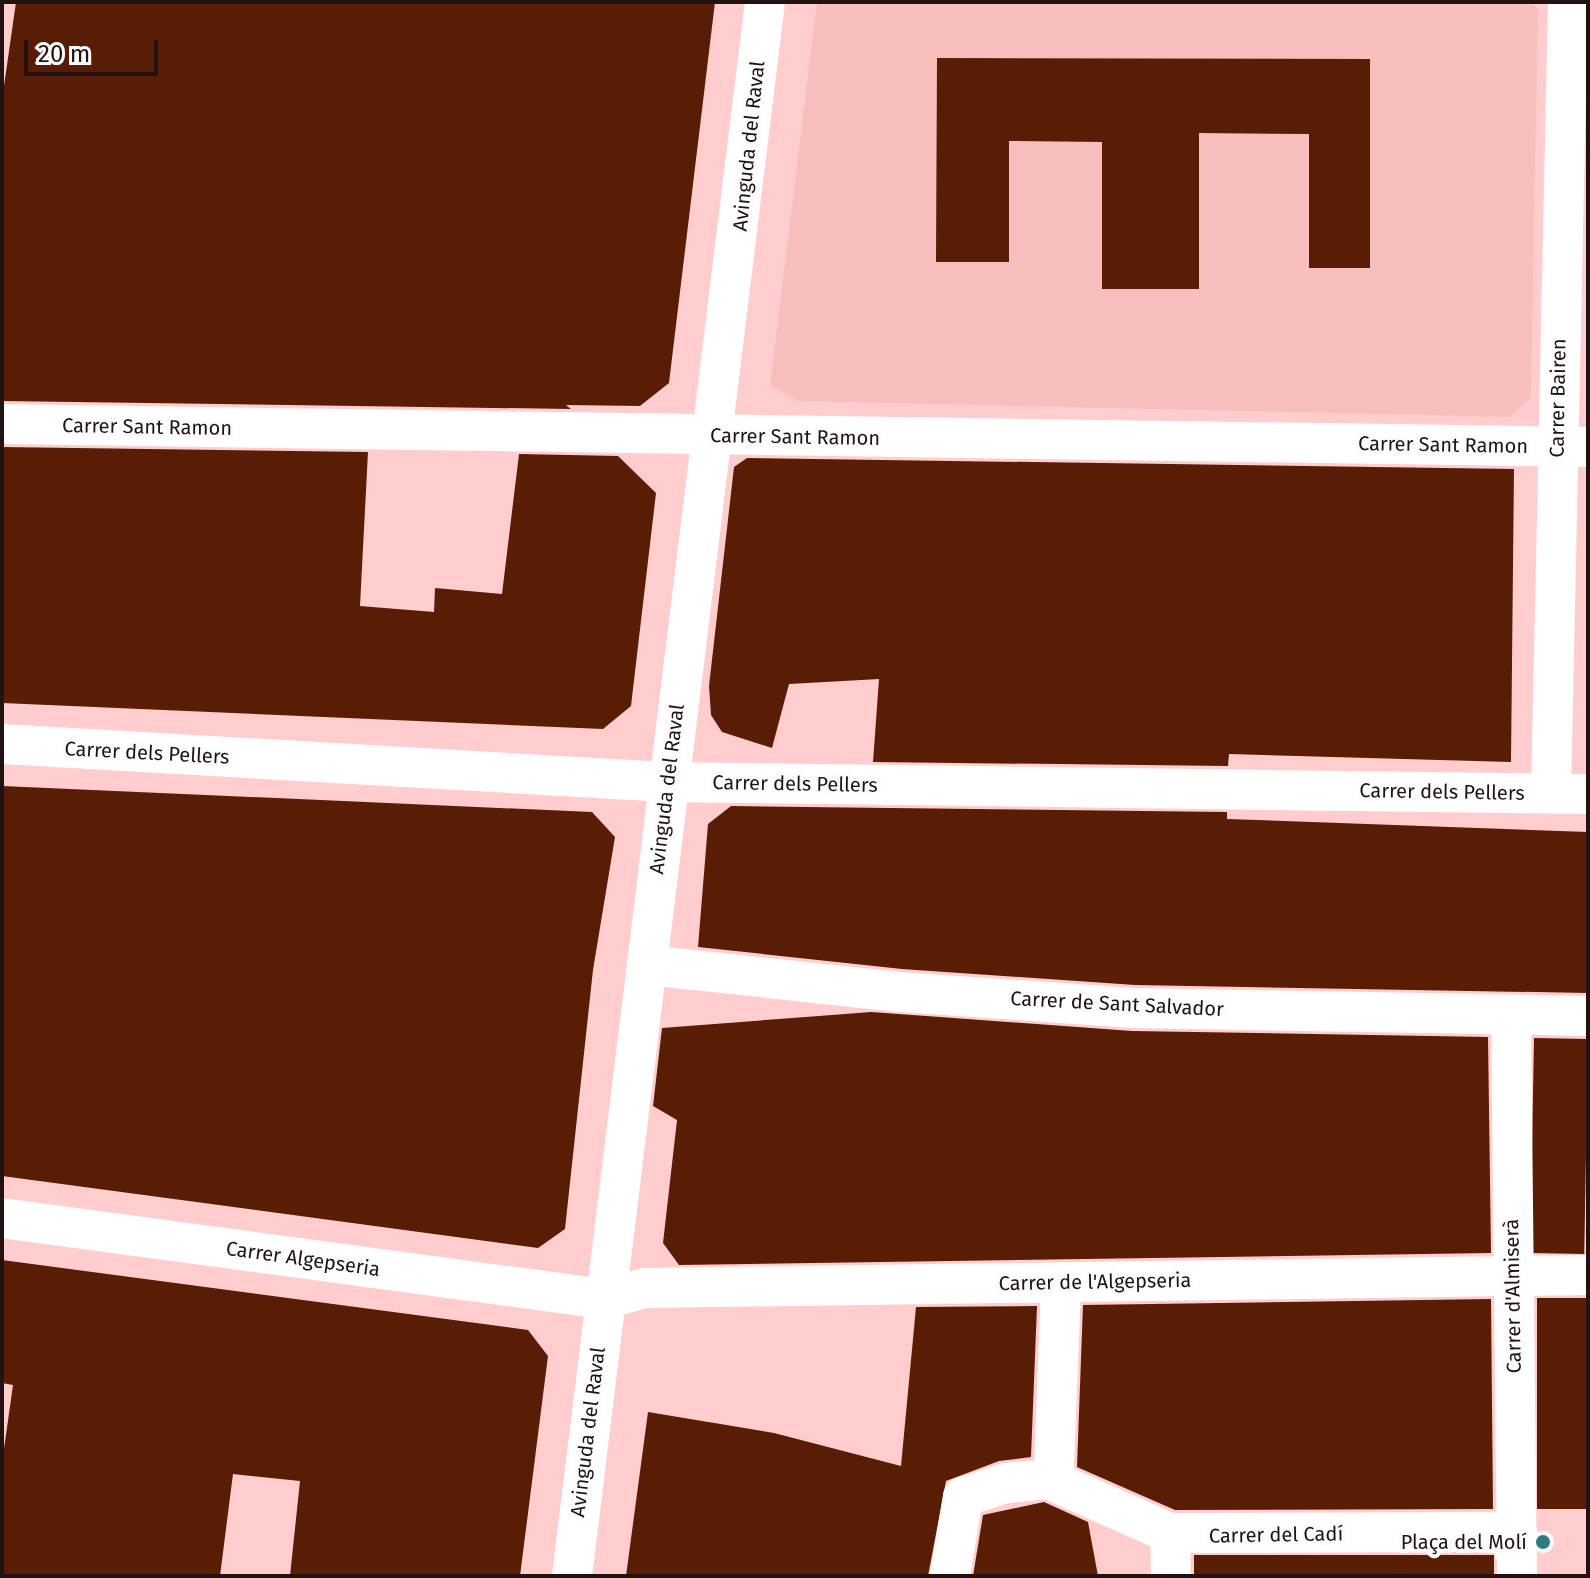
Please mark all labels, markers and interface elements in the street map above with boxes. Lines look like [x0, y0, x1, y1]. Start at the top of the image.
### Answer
scale bar [28, 24, 162, 74]
text: 20 m [38, 40, 90, 68]
street label: Avinguda del Raval [728, 60, 770, 232]
street label: Carrer Bairen [1545, 338, 1571, 458]
street label: Carrer Sant Ramon [62, 414, 232, 440]
street label: Carrer Sant Ramon [710, 424, 880, 450]
street label: Carrer Sant Ramon [1358, 432, 1528, 458]
street label: Avinguda del Raval [645, 703, 689, 875]
street label: Carrer dels Pellers [64, 737, 230, 769]
street label: Carrer dels Pellers [712, 771, 878, 797]
street label: Carrer dels Pellers [1359, 779, 1525, 805]
street label: Carrer de Sant Salvador [1010, 986, 1224, 1022]
street label: Carrer d'Almiserà [1500, 1218, 1526, 1374]
street label: Carrer Algepseria [224, 1236, 382, 1282]
street label: Carrer de l'Algepseria [998, 1268, 1192, 1296]
street label: Avinguda del Raval [566, 1346, 610, 1518]
street label: Carrer del Cadí [1209, 1522, 1343, 1548]
place label: Plaça del Molí [1401, 1530, 1527, 1554]
marker: Plaça del Molí [1534, 1533, 1552, 1551]

